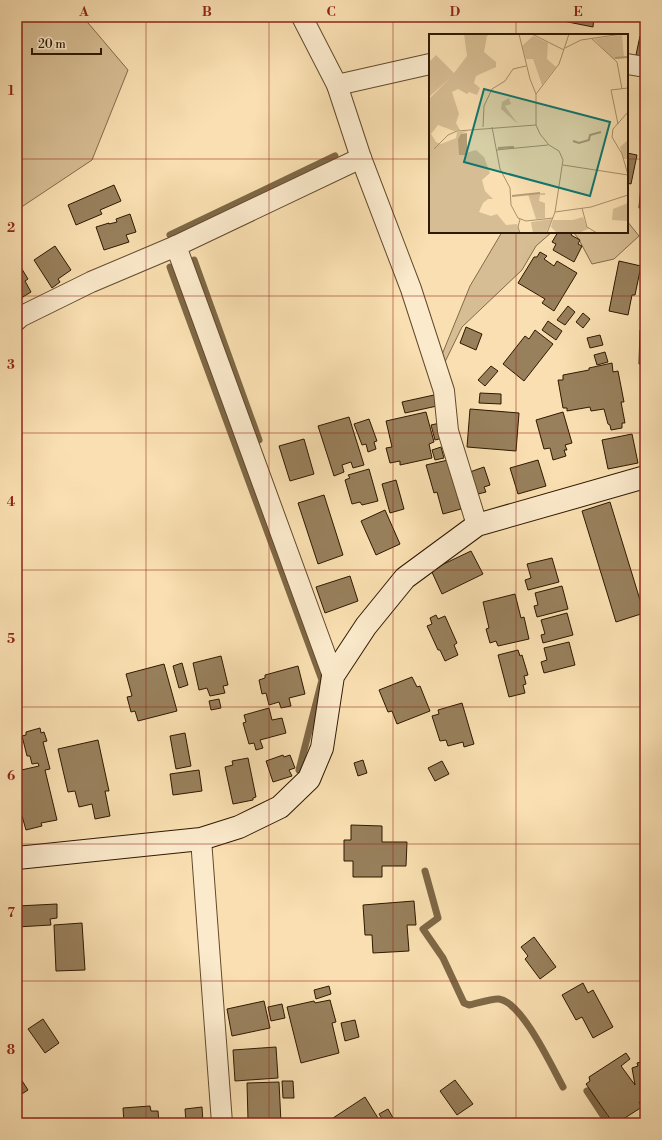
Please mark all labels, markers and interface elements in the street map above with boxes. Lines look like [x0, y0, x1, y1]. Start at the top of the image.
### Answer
text: A [78, 4, 89, 20]
text: B [202, 4, 212, 20]
text: C [326, 4, 336, 20]
text: D [450, 4, 460, 20]
text: E [573, 4, 583, 20]
scale bar [32, 30, 101, 56]
inset map [429, 34, 628, 233]
text: 20 m [38, 37, 66, 52]
text: 1 [8, 83, 15, 99]
text: 2 [7, 220, 15, 236]
text: 3 [7, 357, 15, 373]
text: 4 [7, 494, 16, 510]
text: 5 [7, 631, 15, 647]
text: 6 [7, 768, 15, 784]
text: 7 [7, 905, 15, 921]
text: 8 [7, 1042, 15, 1058]

